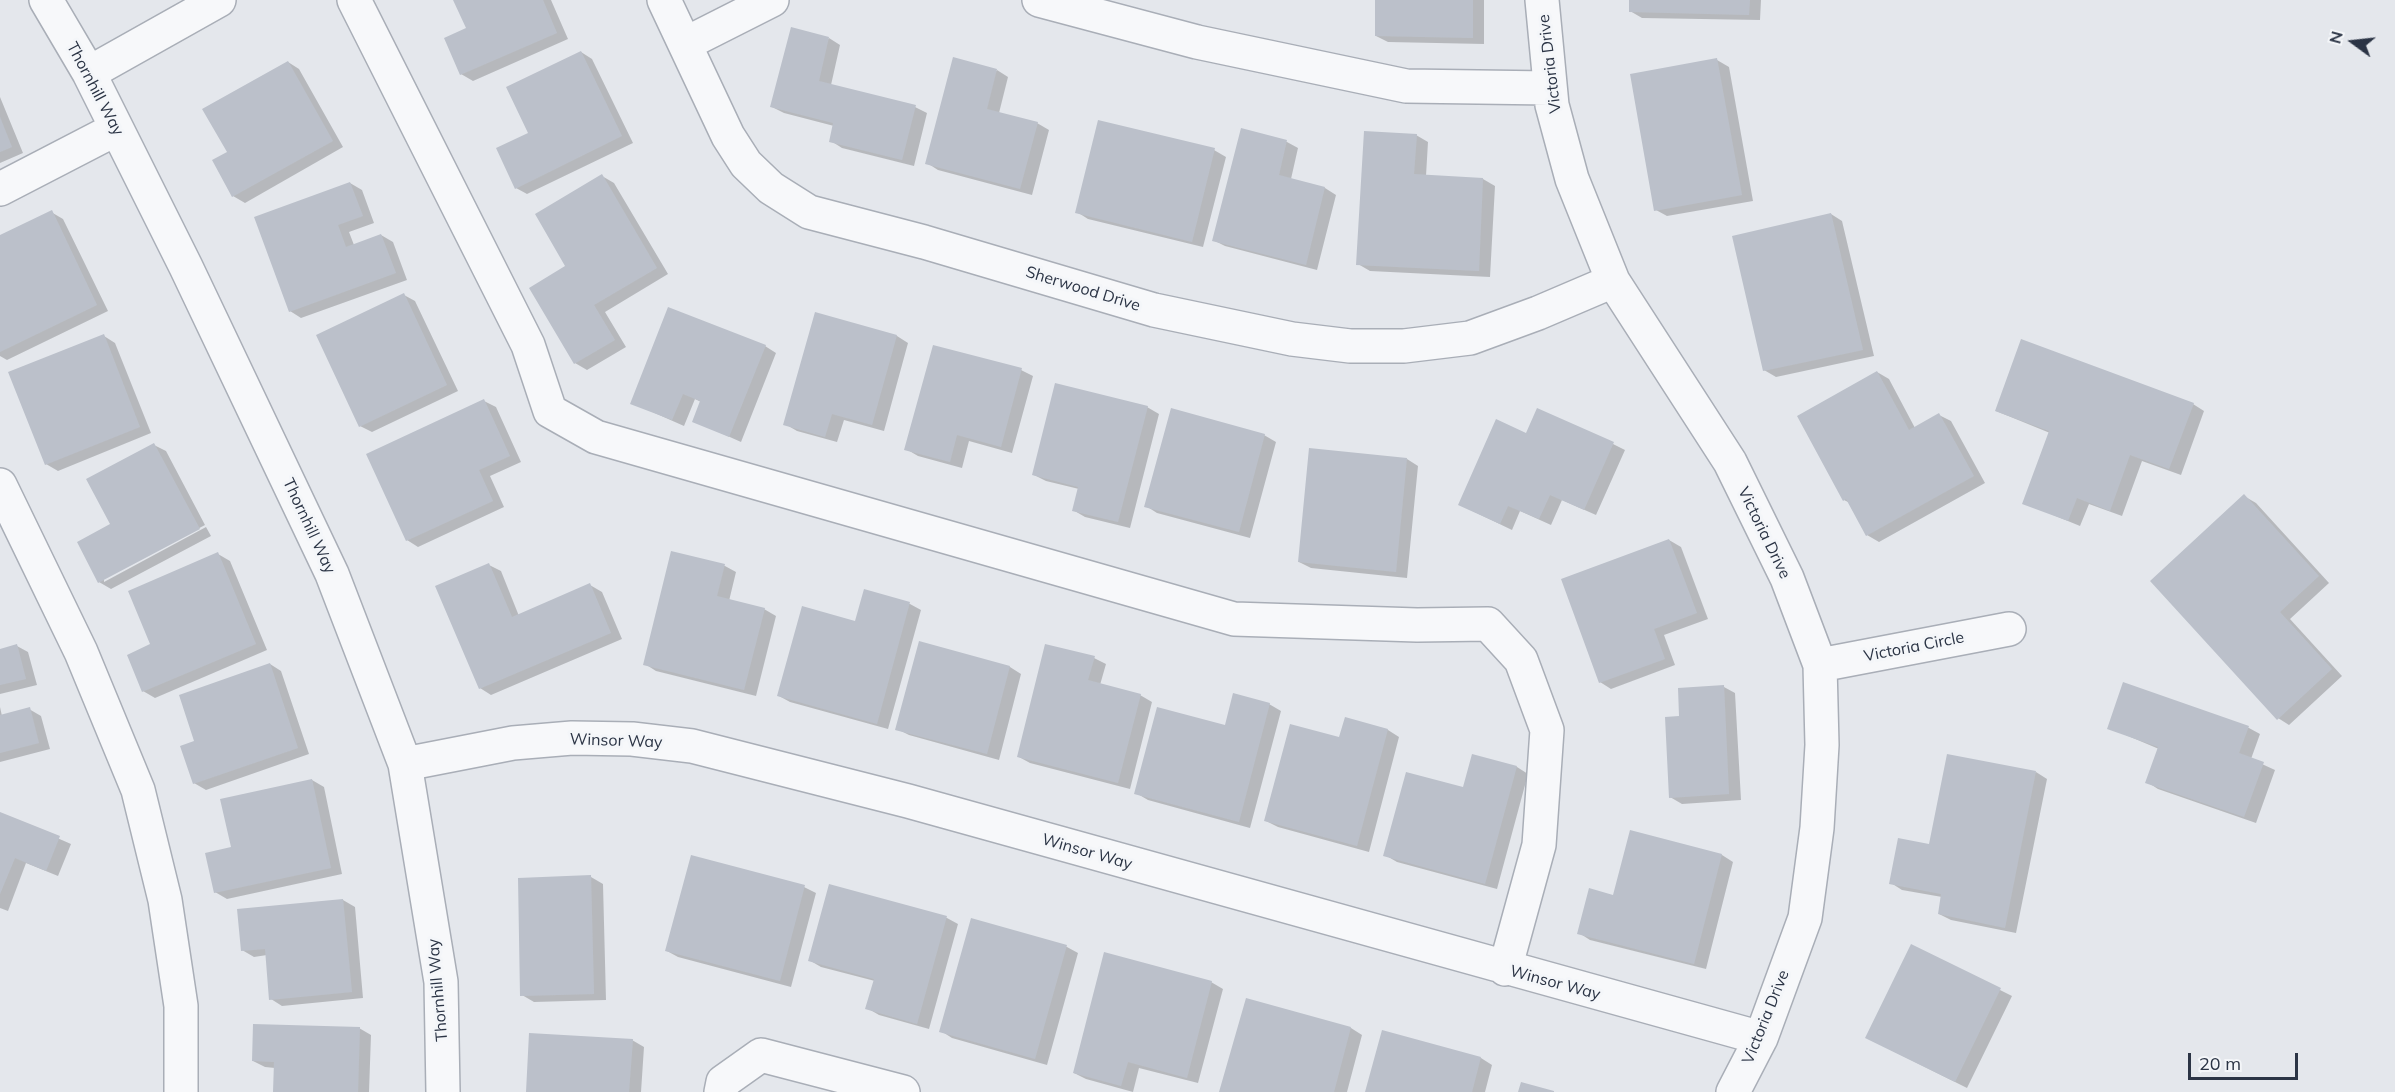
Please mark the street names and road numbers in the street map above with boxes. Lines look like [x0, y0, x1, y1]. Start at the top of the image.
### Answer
street label: Victoria Drive [1534, 13, 1566, 115]
street label: Thornhill Way [62, 39, 128, 139]
street label: Sherwood Drive [1023, 262, 1143, 316]
street label: Thornhill Way [278, 475, 340, 577]
street label: Victoria Drive [1734, 484, 1794, 582]
street label: Victoria Circle [1862, 628, 1966, 666]
street label: Winsor Way [569, 730, 663, 752]
street label: Winsor Way [1040, 830, 1134, 874]
street label: Thornhill Way [424, 938, 452, 1042]
street label: Winsor Way [1508, 962, 1602, 1004]
street label: Victoria Drive [1738, 967, 1794, 1067]

